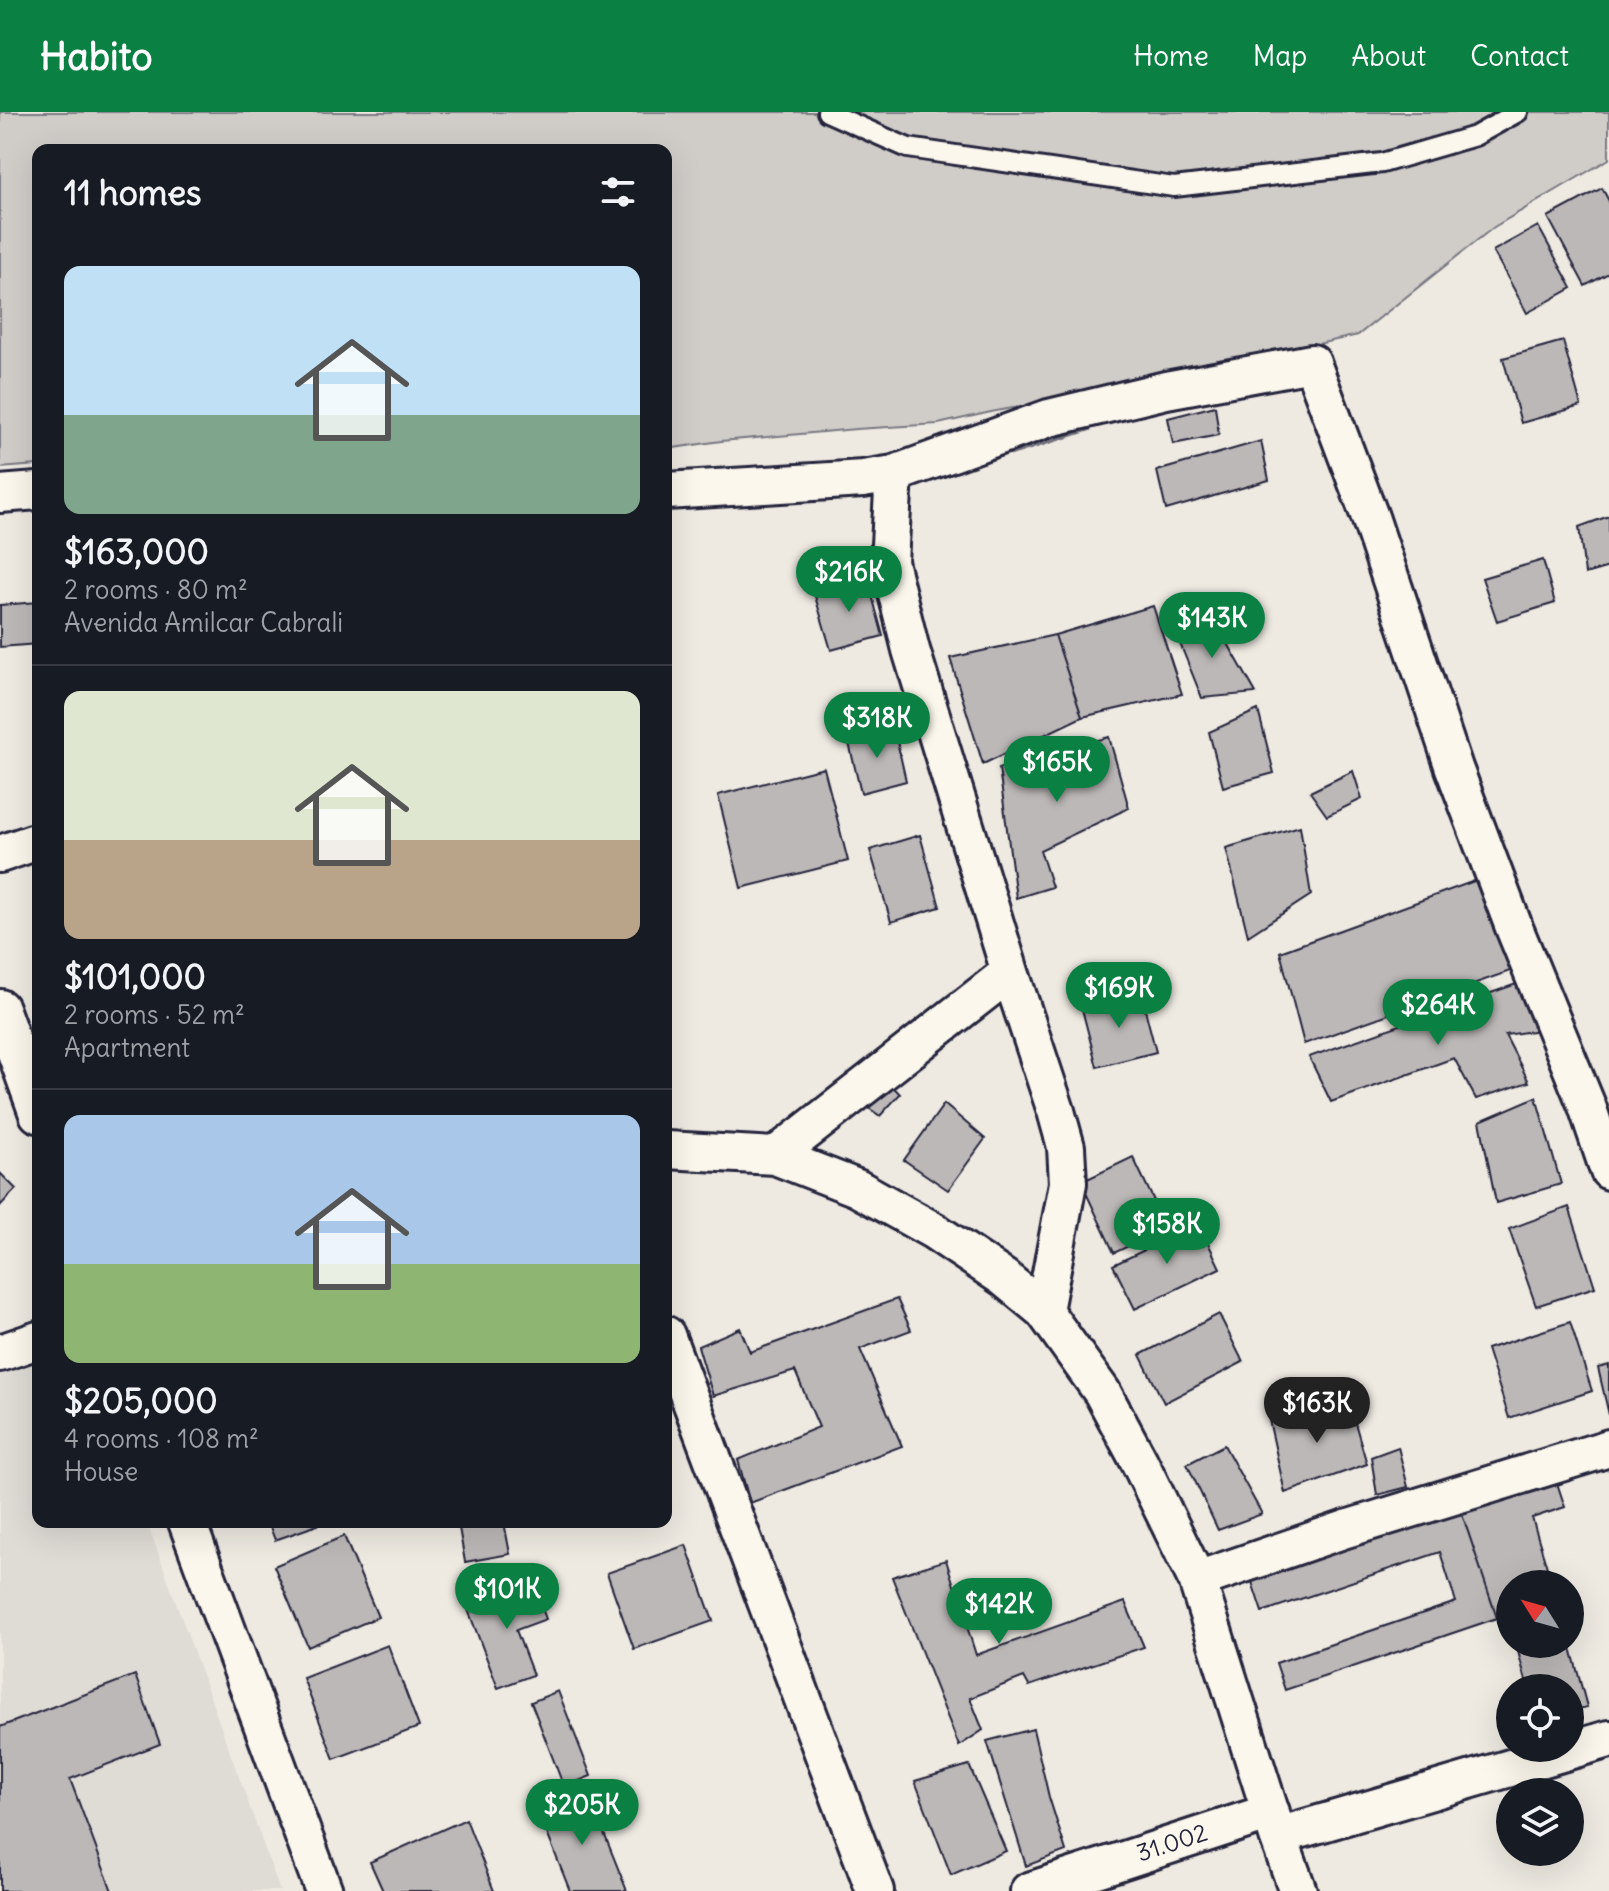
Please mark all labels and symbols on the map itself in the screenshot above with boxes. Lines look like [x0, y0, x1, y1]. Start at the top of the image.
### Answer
pin: $216K [793, 546, 905, 614]
pin: $143K [1156, 592, 1268, 660]
pin: $318K [821, 692, 933, 760]
pin: $165K [1001, 736, 1113, 804]
pin: $169K [1063, 962, 1175, 1030]
pin: $264K [1382, 979, 1494, 1047]
pin: $158K [1111, 1198, 1223, 1266]
pin: $163K [1261, 1377, 1373, 1445]
pin: $101K [451, 1563, 563, 1631]
north arrow [1496, 1570, 1584, 1658]
pin: $142K [943, 1578, 1055, 1646]
pin: $205K [526, 1779, 638, 1847]
street label: 31.002 [1133, 1817, 1211, 1868]

